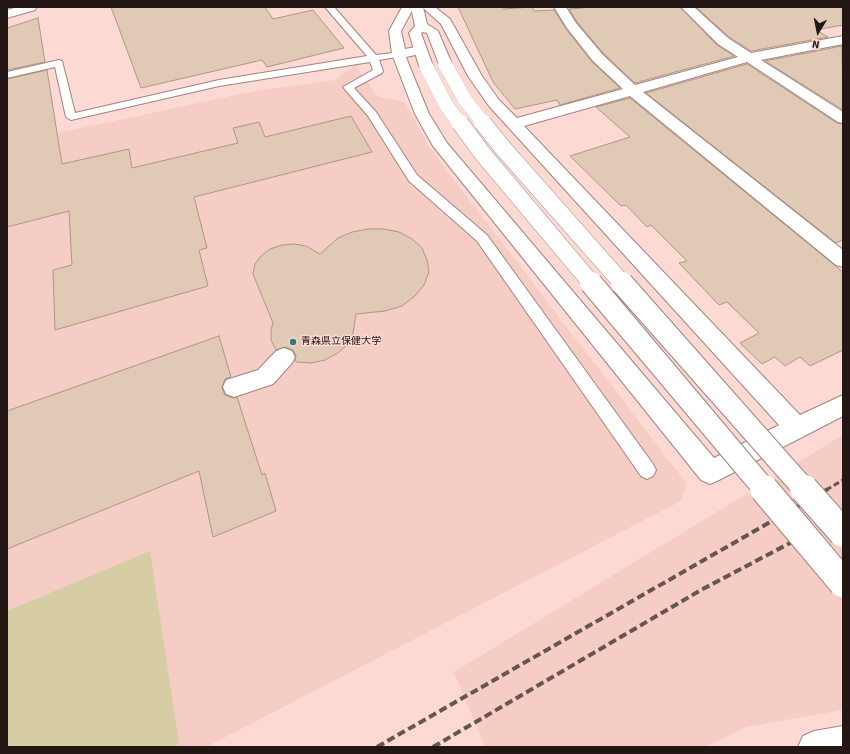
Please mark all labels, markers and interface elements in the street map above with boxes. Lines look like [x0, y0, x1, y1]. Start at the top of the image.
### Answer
north arrow [798, 12, 838, 52]
text: N [811, 36, 821, 52]
place label: 青森県立保健大学 [301, 336, 381, 348]
marker: 青森県立保健大学 [288, 337, 298, 347]

